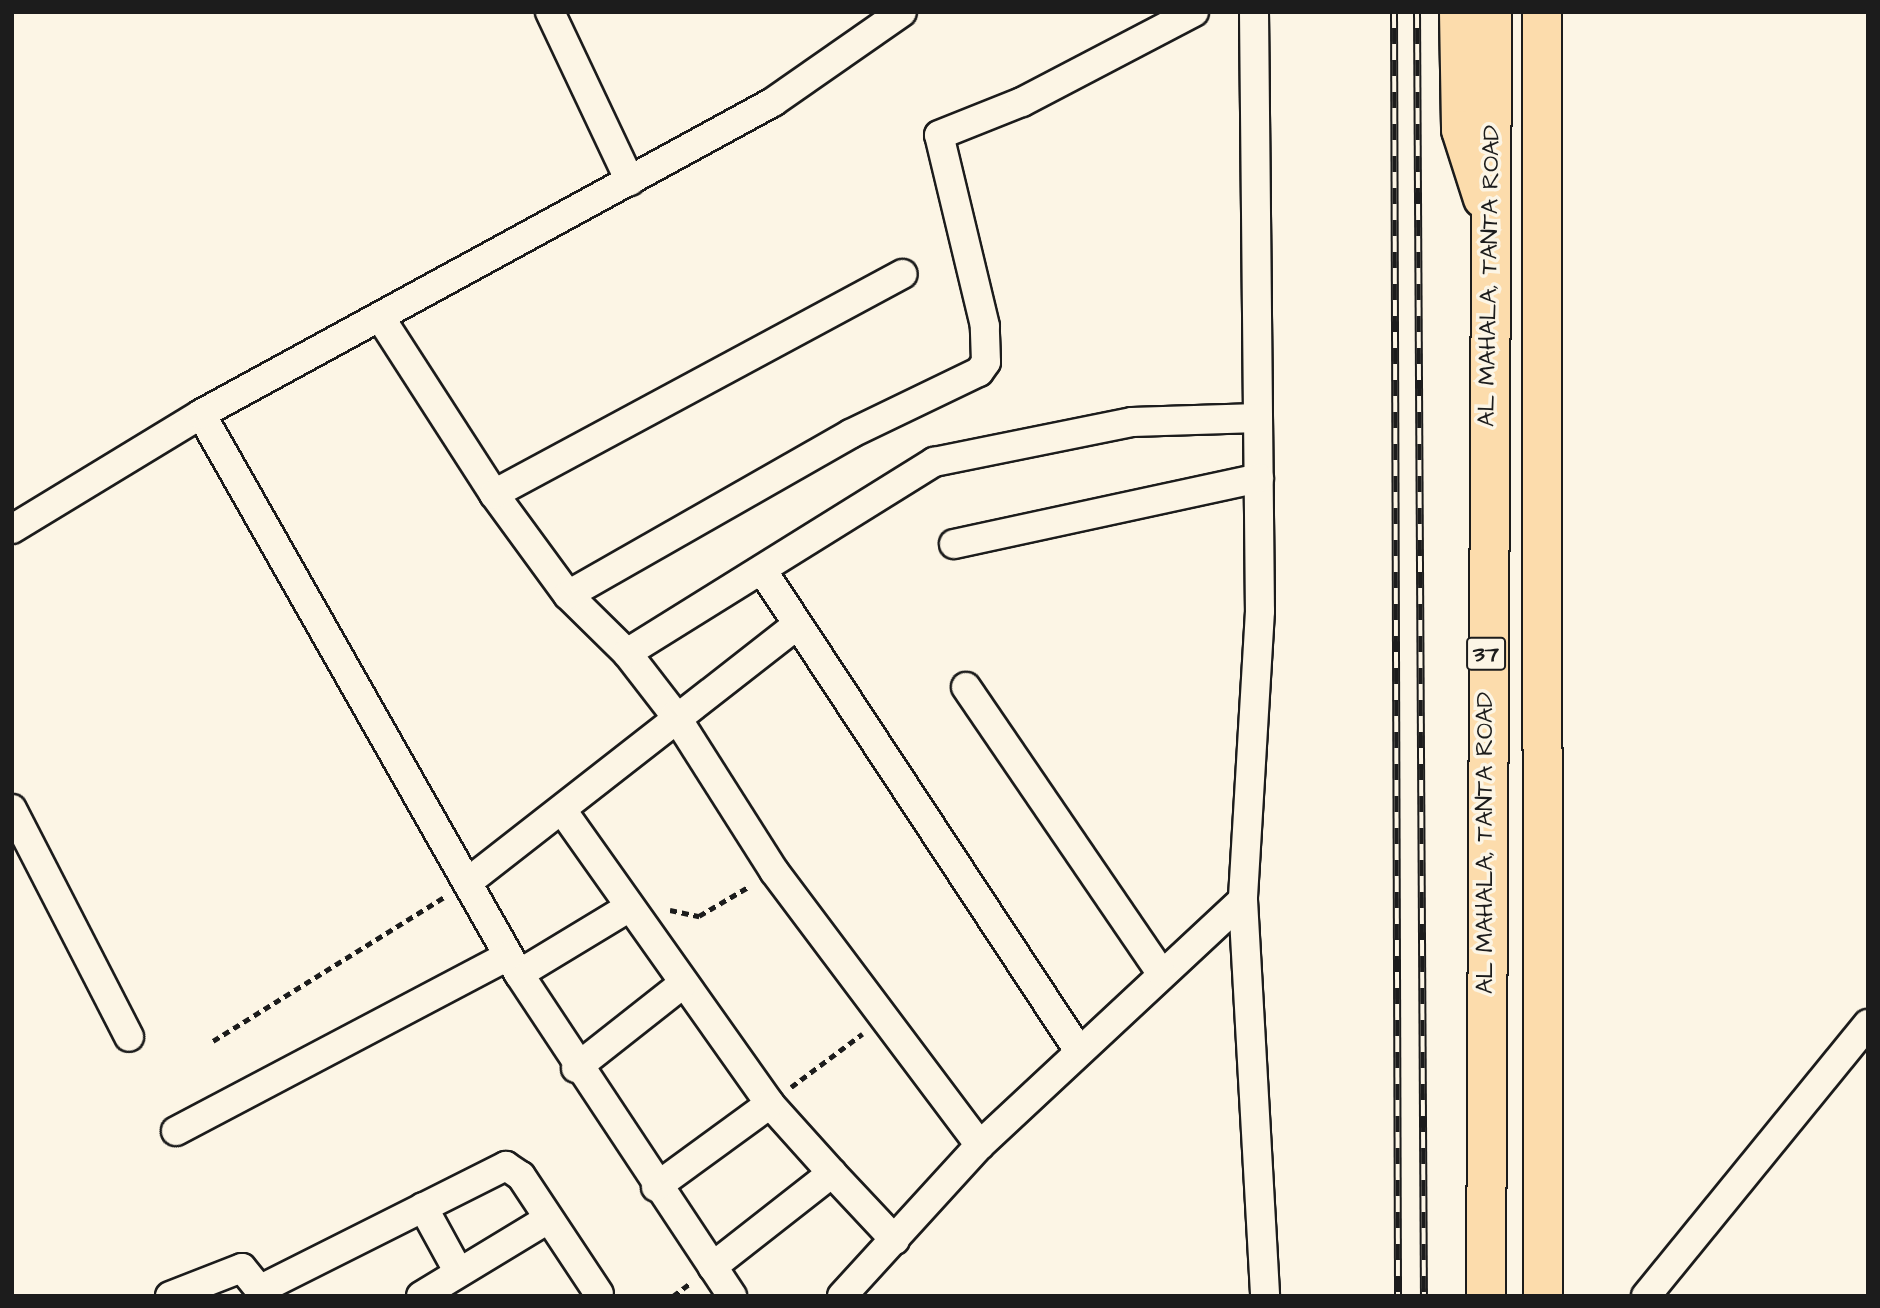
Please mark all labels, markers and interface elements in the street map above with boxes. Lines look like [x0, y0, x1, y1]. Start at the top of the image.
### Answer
street label: AL MAHALA, TANTA ROAD [1473, 125, 1507, 427]
road number: 37 [1465, 634, 1507, 674]
street label: AL MAHALA, TANTA ROAD [1472, 692, 1500, 994]

